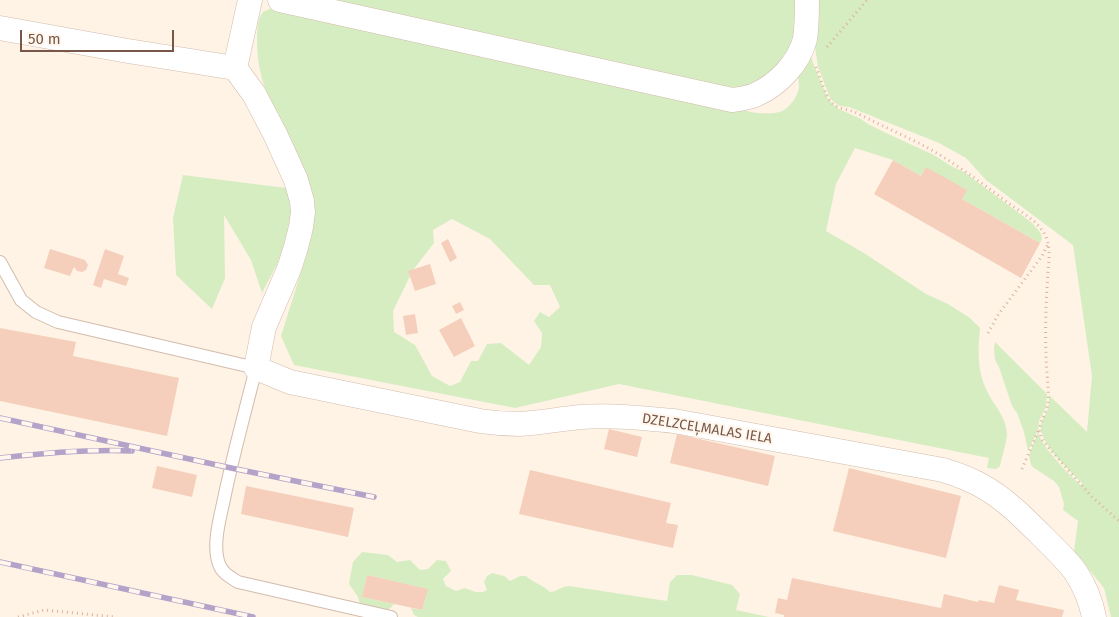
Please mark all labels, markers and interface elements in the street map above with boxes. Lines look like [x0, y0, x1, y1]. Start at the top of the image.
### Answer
scale bar [22, 20, 176, 52]
text: 50 m [28, 30, 61, 48]
street label: DZELZCEĻMALAS IELA [641, 410, 773, 448]

